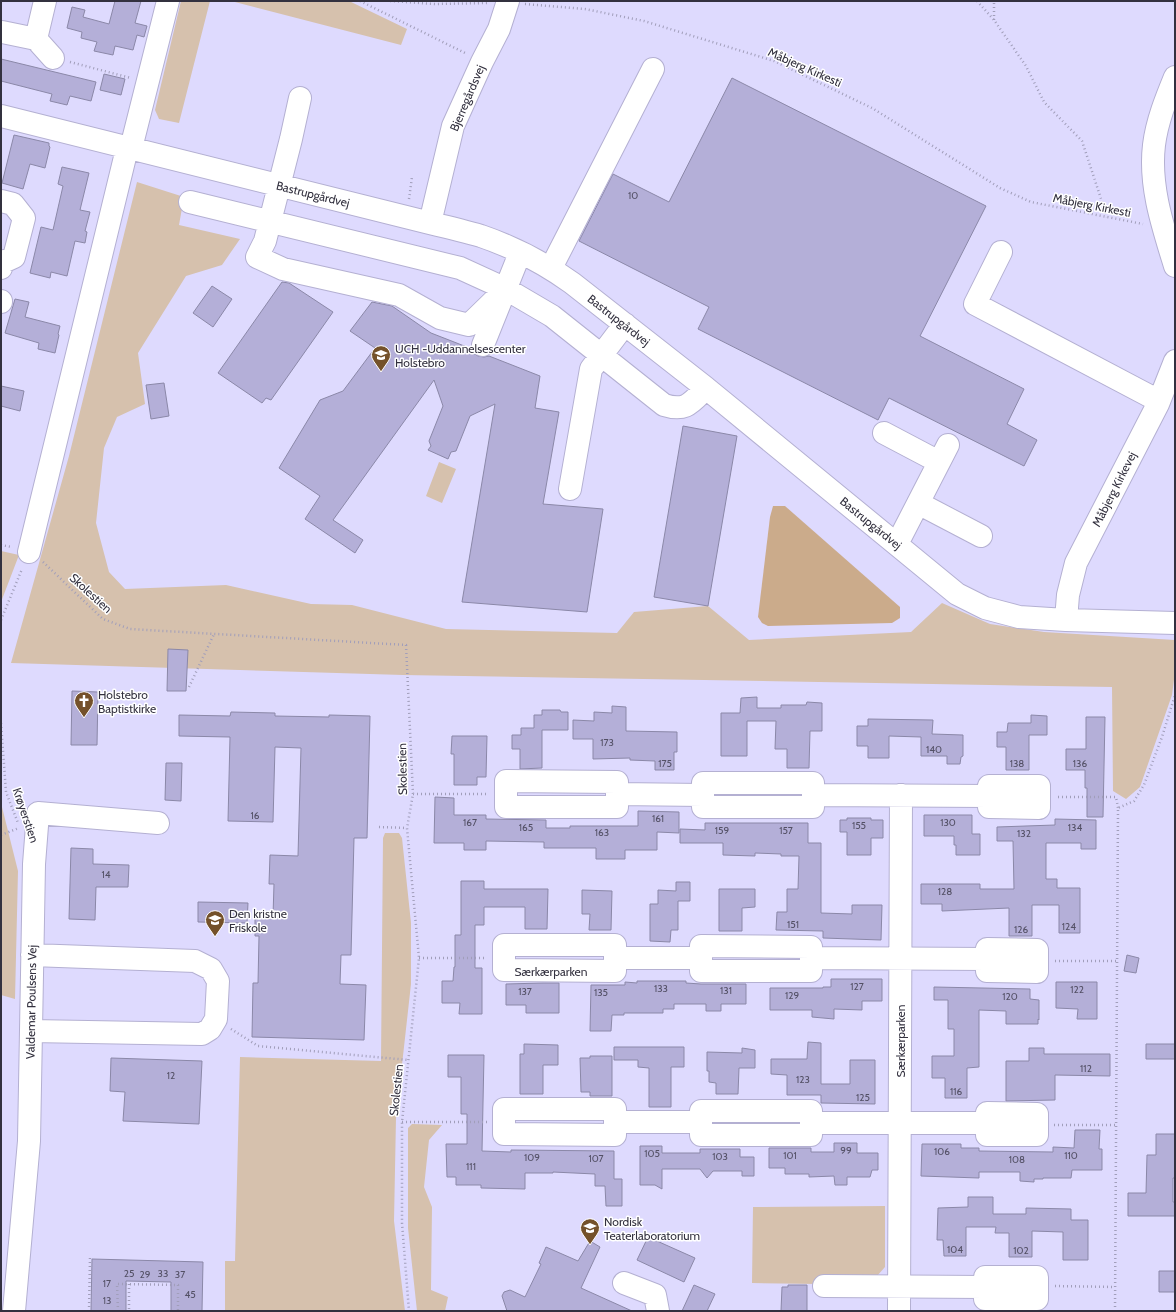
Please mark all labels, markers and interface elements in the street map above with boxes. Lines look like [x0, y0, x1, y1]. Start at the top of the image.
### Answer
street label: Måbjerg Kirkesti [766, 44, 844, 90]
street label: Bjerregårdsvej [446, 62, 488, 134]
street label: Bastrupgårdvej [275, 178, 351, 210]
house number: 10 [628, 189, 638, 202]
street label: Måbjerg Kirkesti [1052, 190, 1132, 220]
street label: Bastrupgårdvej [585, 291, 653, 349]
place label: UCH -Uddannelsescenter Holstebro [395, 341, 526, 370]
school or university icon: UCH -Uddannelsescenter Holstebro [370, 344, 392, 372]
street label: Måbjerg Kirkevej [1089, 449, 1139, 529]
street label: Bastrupgårdvej [837, 494, 905, 552]
street label: Skolestien [67, 570, 116, 616]
place label: Holstebro Baptistkirke [98, 687, 156, 716]
church icon: Holstebro Baptistkirke [73, 690, 95, 718]
house number: 173 [600, 736, 614, 749]
street label: Skolestien [394, 743, 410, 795]
house number: 140 [926, 743, 942, 756]
house number: 175 [658, 757, 672, 770]
house number: 138 [1010, 757, 1024, 770]
house number: 136 [1073, 757, 1087, 770]
street label: Krøyerstien [10, 786, 42, 845]
house number: 16 [251, 809, 260, 822]
house number: 161 [652, 812, 664, 825]
house number: 167 [463, 816, 477, 829]
house number: 130 [940, 816, 956, 829]
house number: 155 [852, 819, 866, 832]
house number: 165 [519, 821, 533, 834]
house number: 134 [1068, 821, 1082, 834]
house number: 159 [715, 824, 729, 837]
house number: 157 [779, 824, 793, 837]
house number: 163 [595, 826, 609, 839]
house number: 132 [1017, 827, 1031, 840]
house number: 14 [101, 868, 111, 881]
house number: 128 [938, 885, 952, 898]
place label: Den kristne Friskole [229, 906, 287, 935]
school or university icon: Den kristne Friskole [204, 909, 226, 937]
house number: 151 [787, 918, 799, 931]
house number: 124 [1062, 920, 1076, 933]
house number: 126 [1014, 923, 1028, 936]
street label: Valdemar Poulsens Vej [23, 945, 39, 1059]
street label: Særkærparken [515, 964, 588, 979]
house number: 127 [850, 980, 864, 993]
house number: 133 [654, 982, 668, 995]
house number: 122 [1070, 983, 1084, 996]
house number: 131 [720, 984, 732, 997]
house number: 137 [518, 985, 532, 998]
house number: 135 [594, 986, 608, 999]
house number: 129 [785, 989, 799, 1002]
house number: 120 [1002, 990, 1018, 1003]
street label: Særkærparken [893, 1004, 908, 1077]
house number: 112 [1080, 1062, 1092, 1075]
street label: Skolestien [386, 1063, 406, 1117]
house number: 12 [167, 1069, 175, 1082]
house number: 123 [796, 1073, 810, 1086]
house number: 116 [950, 1085, 962, 1098]
house number: 125 [856, 1091, 870, 1104]
house number: 99 [840, 1144, 852, 1157]
house number: 106 [934, 1145, 950, 1158]
house number: 105 [644, 1147, 660, 1160]
house number: 101 [783, 1149, 797, 1162]
house number: 110 [1064, 1149, 1078, 1162]
house number: 103 [712, 1150, 728, 1163]
house number: 109 [524, 1151, 540, 1164]
house number: 107 [588, 1152, 604, 1165]
house number: 108 [1009, 1153, 1025, 1166]
house number: 111 [466, 1160, 476, 1173]
place label: Nordisk Teaterlaboratorium [604, 1214, 700, 1243]
school or university icon: Nordisk Teaterlaboratorium [579, 1217, 601, 1245]
house number: 104 [947, 1243, 963, 1256]
house number: 102 [1013, 1244, 1029, 1257]
house number: 25 [124, 1267, 134, 1280]
house number: 33 [158, 1267, 168, 1280]
house number: 29 [140, 1268, 151, 1281]
house number: 37 [175, 1268, 185, 1281]
house number: 17 [103, 1277, 111, 1290]
house number: 45 [184, 1288, 196, 1301]
house number: 13 [103, 1294, 111, 1307]

